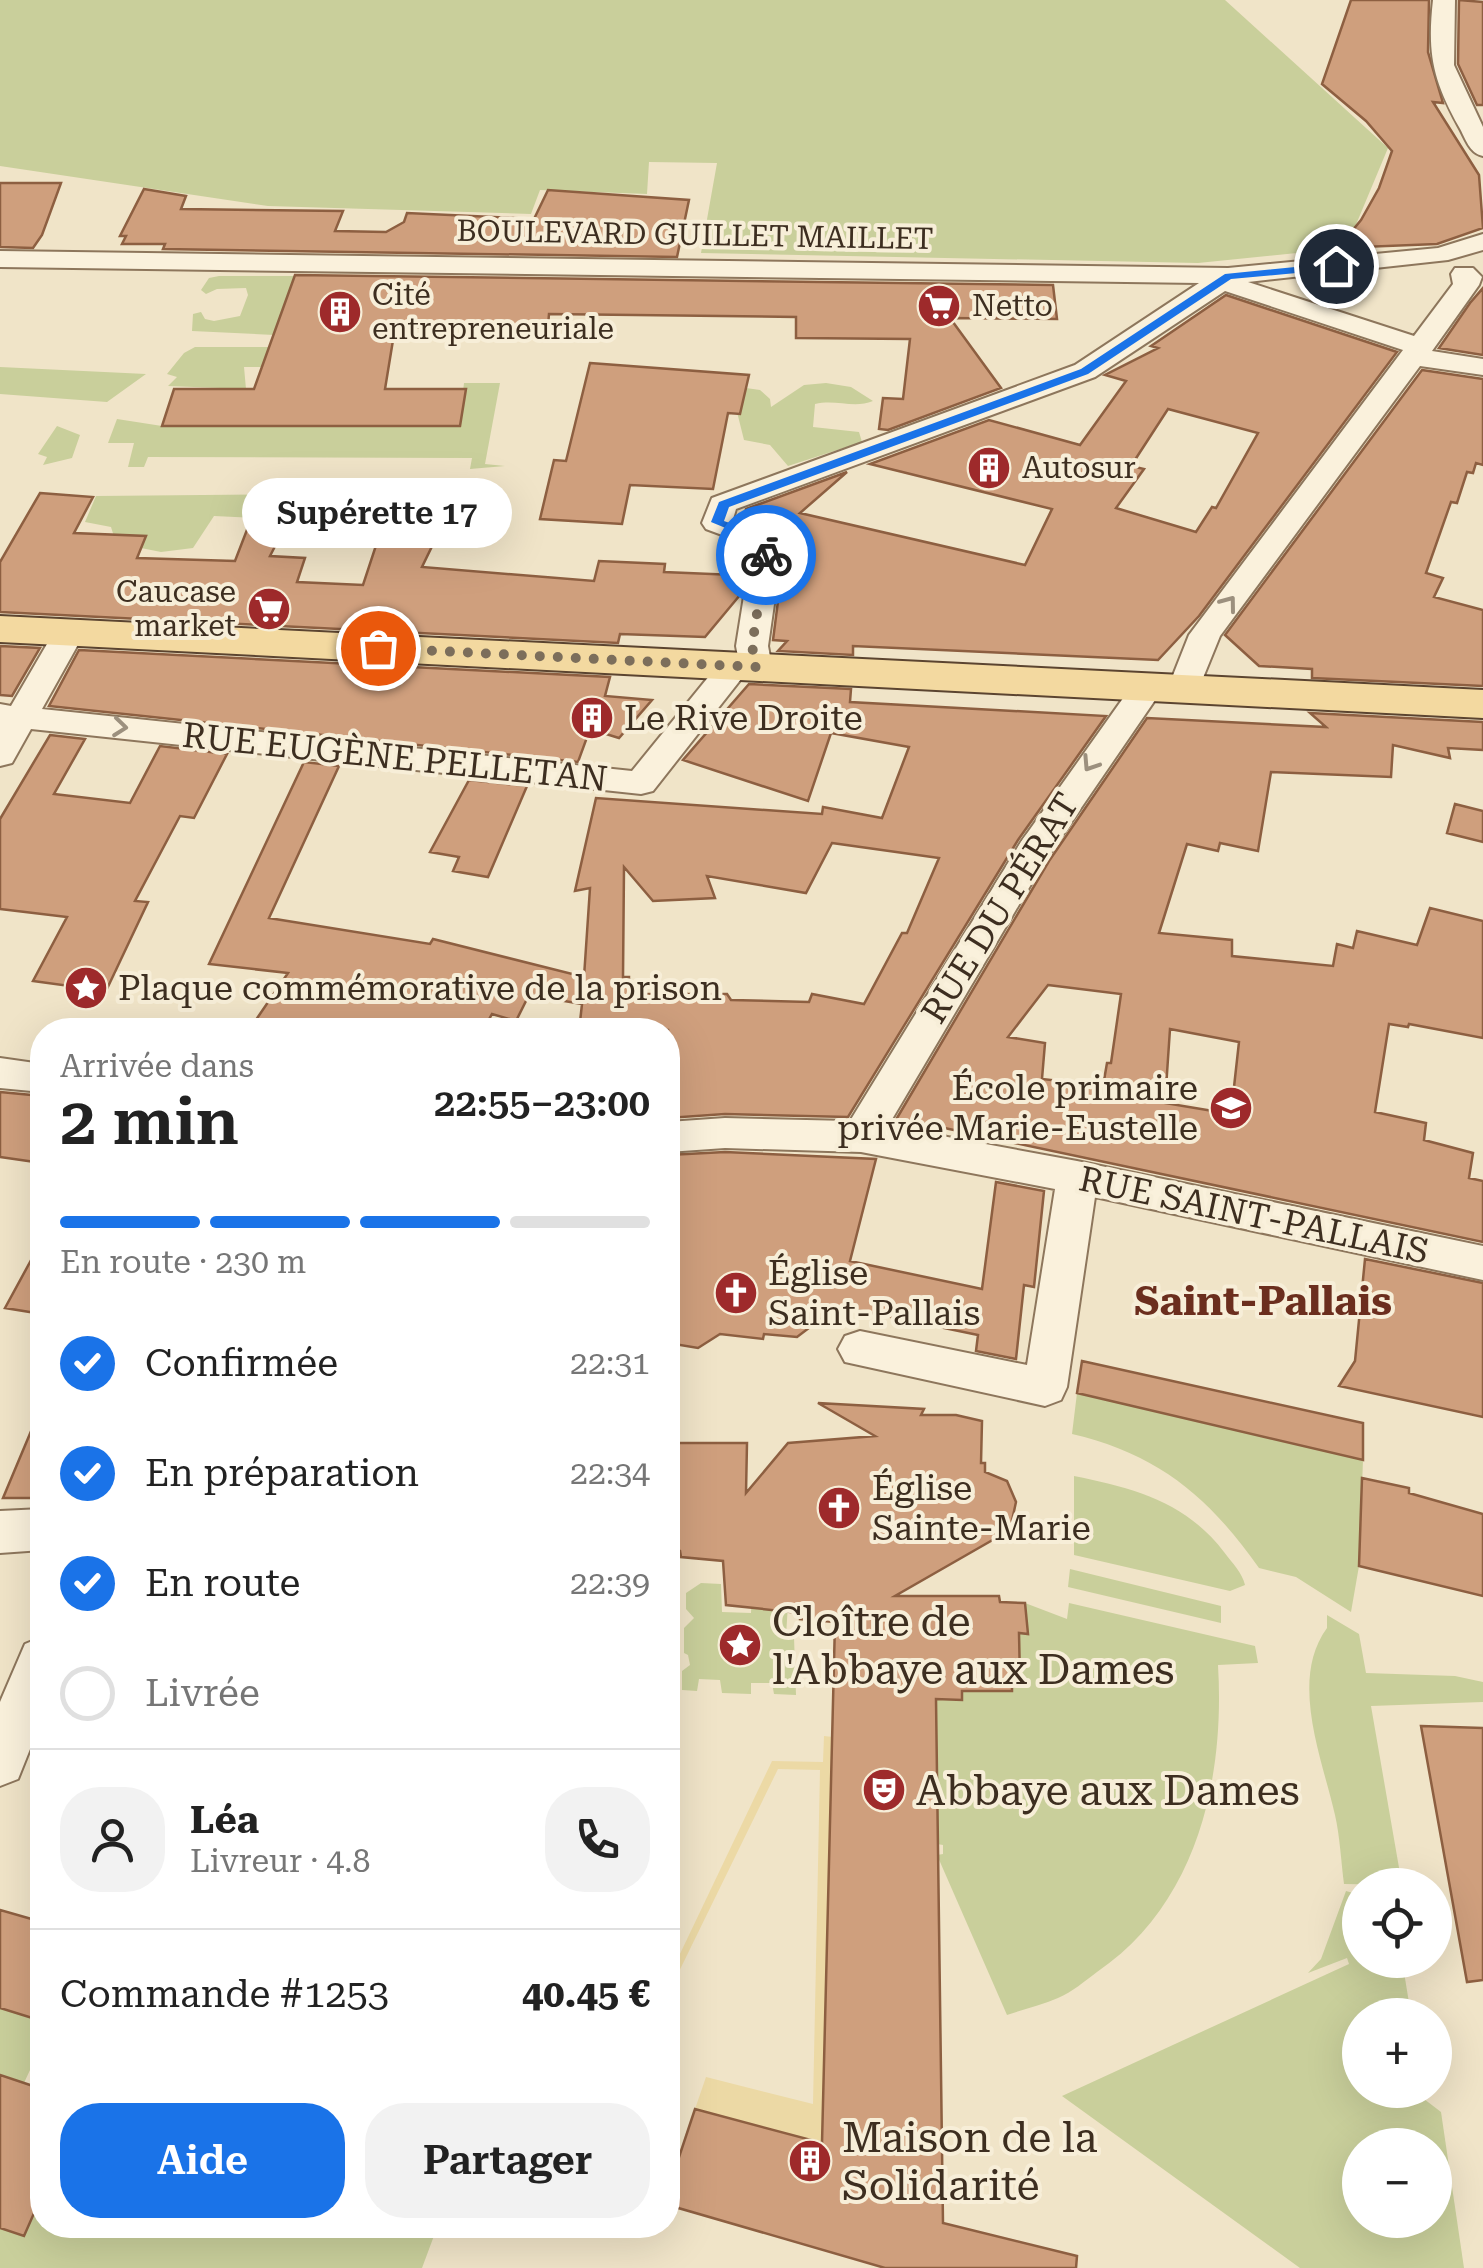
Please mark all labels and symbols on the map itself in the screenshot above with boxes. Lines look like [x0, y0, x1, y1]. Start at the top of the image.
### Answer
street label: BOULEVARD GUILLET MAILLET [456, 213, 934, 256]
pin [1294, 224, 1379, 309]
place label: Cité entrepreneuriale [372, 277, 614, 346]
supermarket icon: Netto [916, 283, 962, 329]
place label: Netto [972, 288, 1053, 323]
building icon: Cité entrepreneuriale [317, 289, 363, 335]
building icon: Autosur [966, 445, 1012, 491]
place label: Autosur [1022, 450, 1136, 485]
callout: Supérette 17 [243, 478, 513, 548]
courier [716, 505, 816, 605]
place label: Caucase market [116, 574, 236, 643]
supermarket icon: Caucase market [246, 586, 292, 632]
one-way arrow [1218, 596, 1235, 614]
pin [336, 606, 421, 691]
building icon: Le Rive Droite [569, 695, 615, 741]
place label: Le Rive Droite [624, 698, 863, 739]
street label: RUE EUGÈNE PELLETAN [180, 715, 610, 800]
one-way arrow [113, 716, 129, 737]
one-way arrow [1083, 754, 1102, 772]
street label: RUE DU PÉRAT [913, 786, 1088, 1031]
place icon: Plaque commémorative de la prison [63, 965, 109, 1011]
place label: Plaque commémorative de la prison [118, 968, 722, 1009]
place label: École primaire privée Marie-Eustelle [837, 1068, 1198, 1149]
school or university icon: École primaire privée Marie-Eustelle [1208, 1085, 1254, 1131]
street label: RUE SAINT-PALLAIS [1075, 1158, 1432, 1273]
place label: Église Saint-Pallais [768, 1253, 980, 1334]
church icon: Église Saint-Pallais [713, 1270, 759, 1316]
district label: Saint-Pallais [1134, 1278, 1392, 1325]
place label: Église Sainte-Marie [872, 1468, 1091, 1549]
church icon: Église Sainte-Marie [816, 1485, 862, 1531]
place label: Cloître de l'Abbaye aux Dames [772, 1597, 1174, 1694]
place icon: Cloître de l'Abbaye aux Dames [717, 1622, 763, 1668]
place label: Abbaye aux Dames [916, 1766, 1300, 1815]
theatre icon: Abbaye aux Dames [861, 1767, 907, 1813]
place label: Maison de la Solidarité [842, 2113, 1098, 2210]
building icon: Maison de la Solidarité [787, 2138, 833, 2184]

